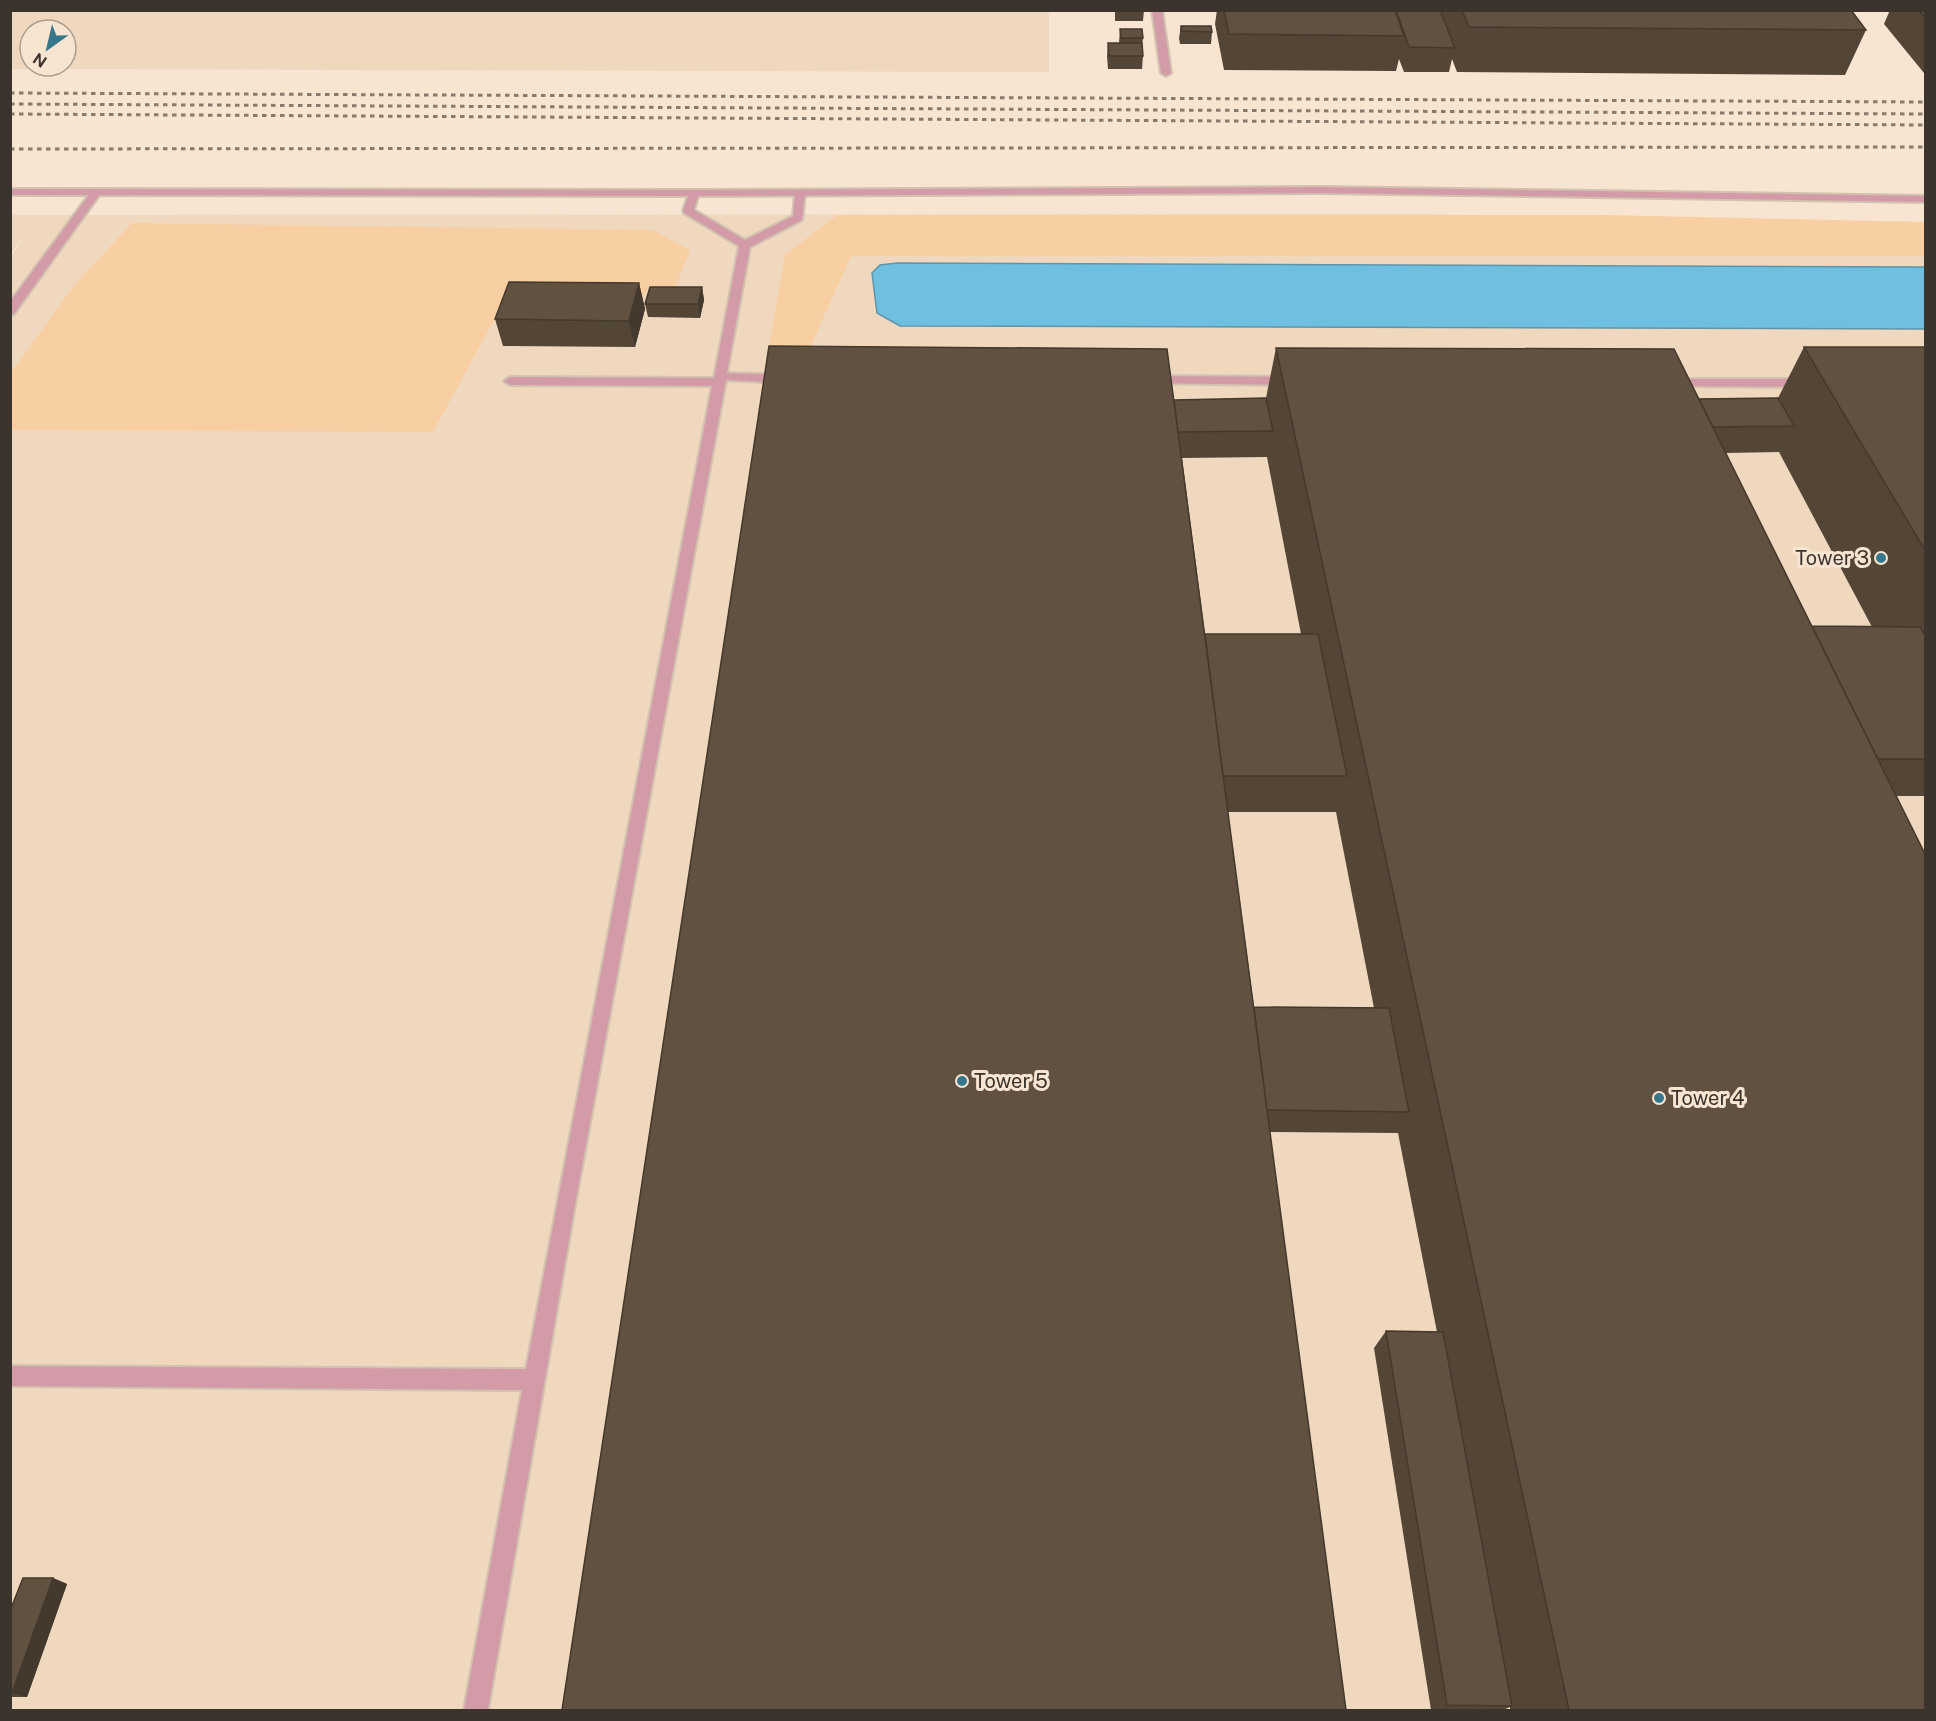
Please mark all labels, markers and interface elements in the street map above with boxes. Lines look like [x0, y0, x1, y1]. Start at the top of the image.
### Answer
north arrow [18, 18, 78, 78]
text: N [29, 49, 50, 71]
place label: Tower 3 [1795, 546, 1869, 570]
marker: Tower 3 [1874, 551, 1888, 565]
place label: Tower 5 [974, 1069, 1048, 1093]
marker: Tower 5 [955, 1074, 969, 1088]
place label: Tower 4 [1671, 1086, 1745, 1110]
marker: Tower 4 [1652, 1091, 1666, 1105]

